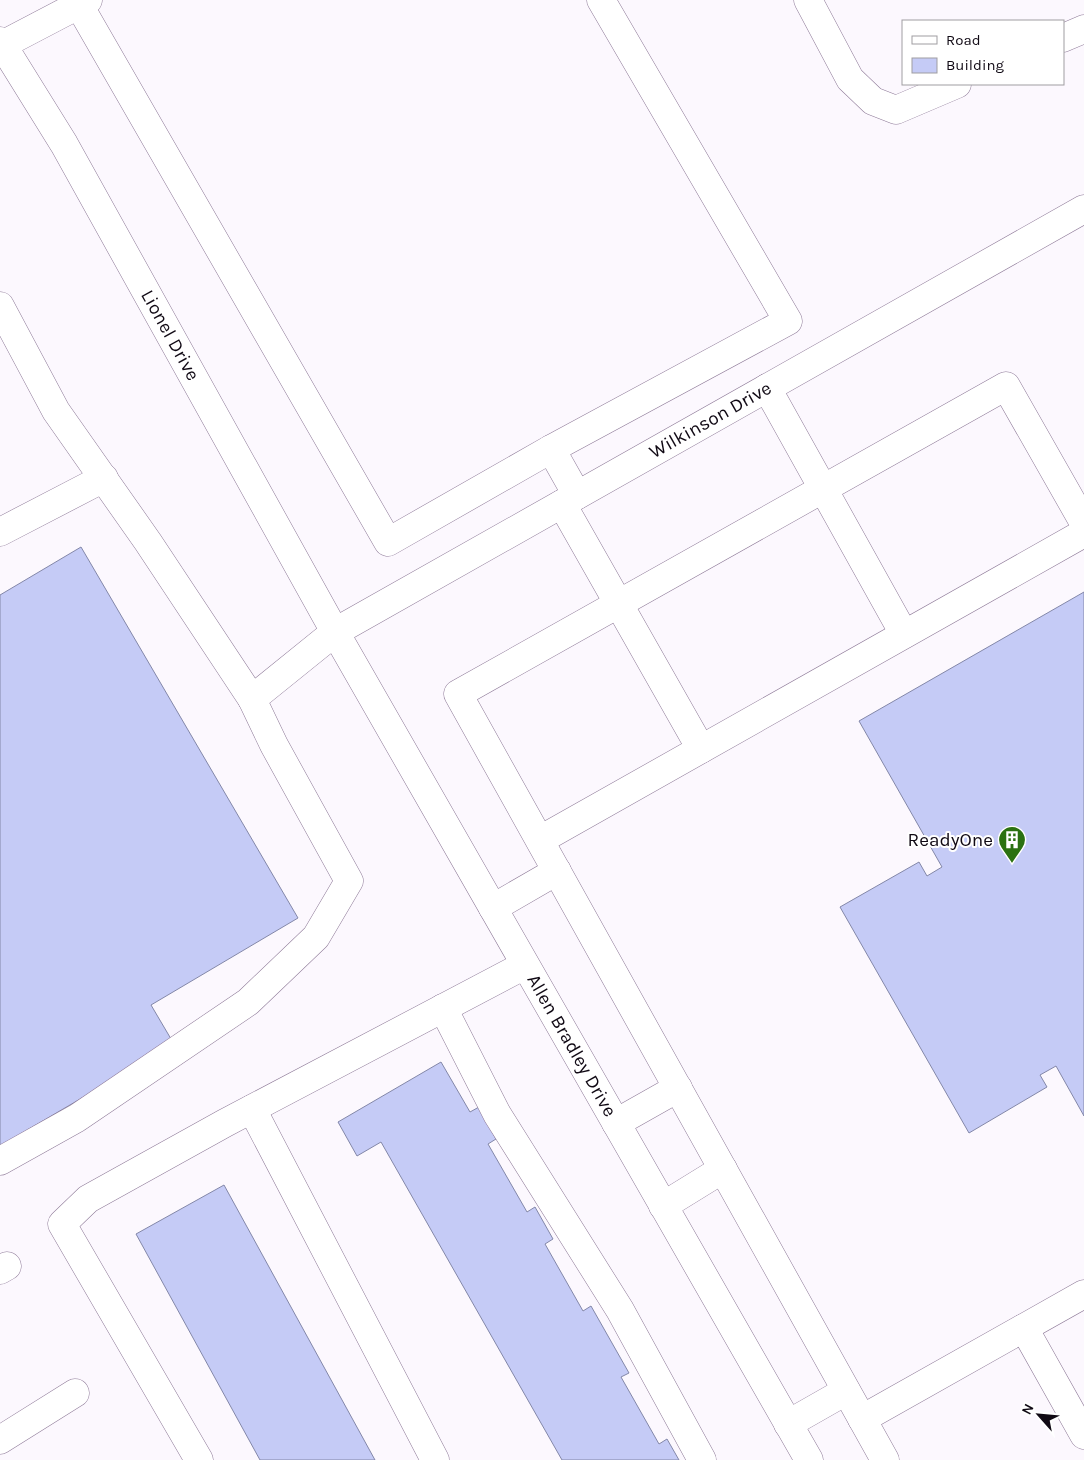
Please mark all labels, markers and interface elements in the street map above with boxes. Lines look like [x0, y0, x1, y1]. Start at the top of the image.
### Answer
legend [902, 20, 1064, 85]
text: Road [946, 31, 981, 49]
text: Building [946, 56, 1004, 74]
street label: Lionel Drive [136, 286, 204, 384]
street label: Wilkinson Drive [646, 377, 775, 463]
building icon: ReadyOne [997, 825, 1027, 864]
place label: ReadyOne [908, 829, 993, 851]
street label: Allen Bradley Drive [522, 970, 621, 1121]
north arrow [1014, 1390, 1064, 1440]
text: N [1018, 1401, 1038, 1418]

